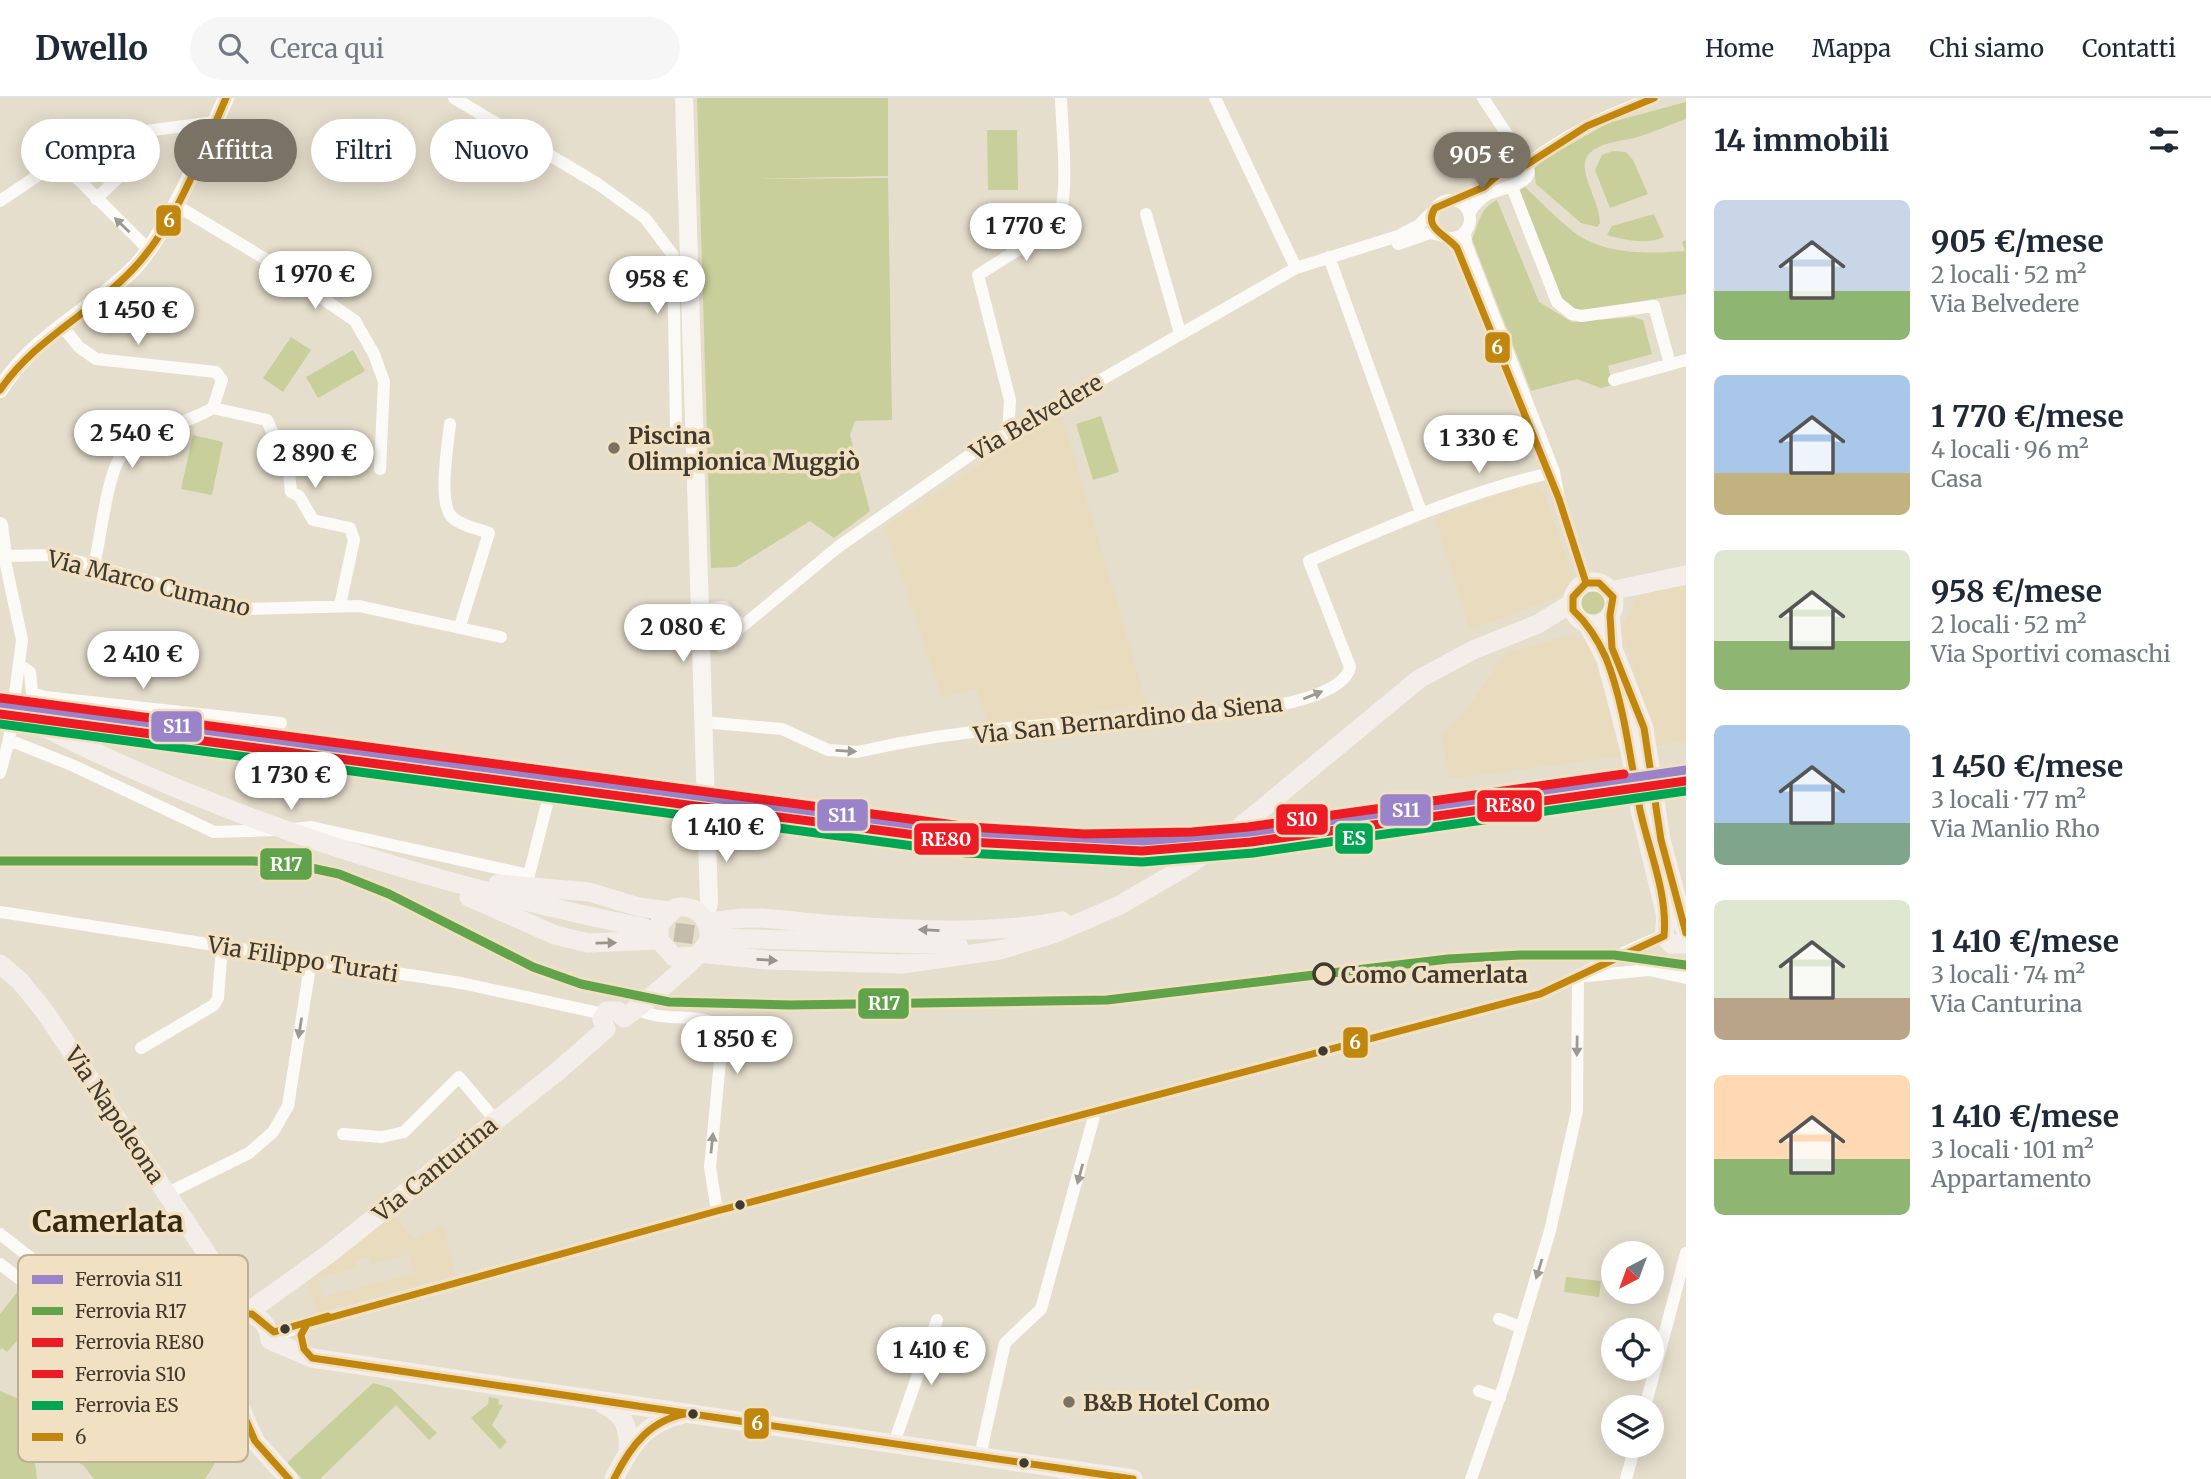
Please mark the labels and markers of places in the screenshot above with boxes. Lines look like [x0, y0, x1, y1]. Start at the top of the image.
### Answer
pin: 905 € [1433, 132, 1531, 192]
pin: 1 770 € [961, 204, 1091, 263]
pin: 1 970 € [250, 252, 380, 311]
pin: 958 € [608, 256, 706, 316]
pin: 1 450 € [73, 288, 203, 347]
pin: 2 540 € [67, 410, 197, 470]
pin: 1 330 € [1414, 416, 1544, 475]
place label: Piscina Olimpionica Muggiò [628, 421, 860, 476]
pin: 2 890 € [250, 430, 380, 490]
marker: Piscina Olimpionica Muggiò [606, 440, 622, 456]
pin: 2 080 € [618, 604, 748, 664]
pin: 2 410 € [78, 632, 208, 691]
pin: 1 730 € [226, 752, 356, 812]
pin: 1 410 € [661, 804, 791, 864]
place label: Como Camerlata [1341, 960, 1528, 989]
marker: Como Camerlata [1313, 963, 1335, 985]
pin: 1 850 € [672, 1016, 802, 1076]
unlabelled marker [1316, 1044, 1330, 1058]
unlabelled marker [733, 1198, 747, 1212]
unlabelled marker [278, 1322, 292, 1336]
pin: 1 410 € [866, 1328, 996, 1387]
place label: B&B Hotel Como [1083, 1388, 1270, 1417]
marker: B&B Hotel Como [1061, 1394, 1077, 1410]
unlabelled marker [686, 1407, 700, 1421]
unlabelled marker [1017, 1456, 1031, 1470]

